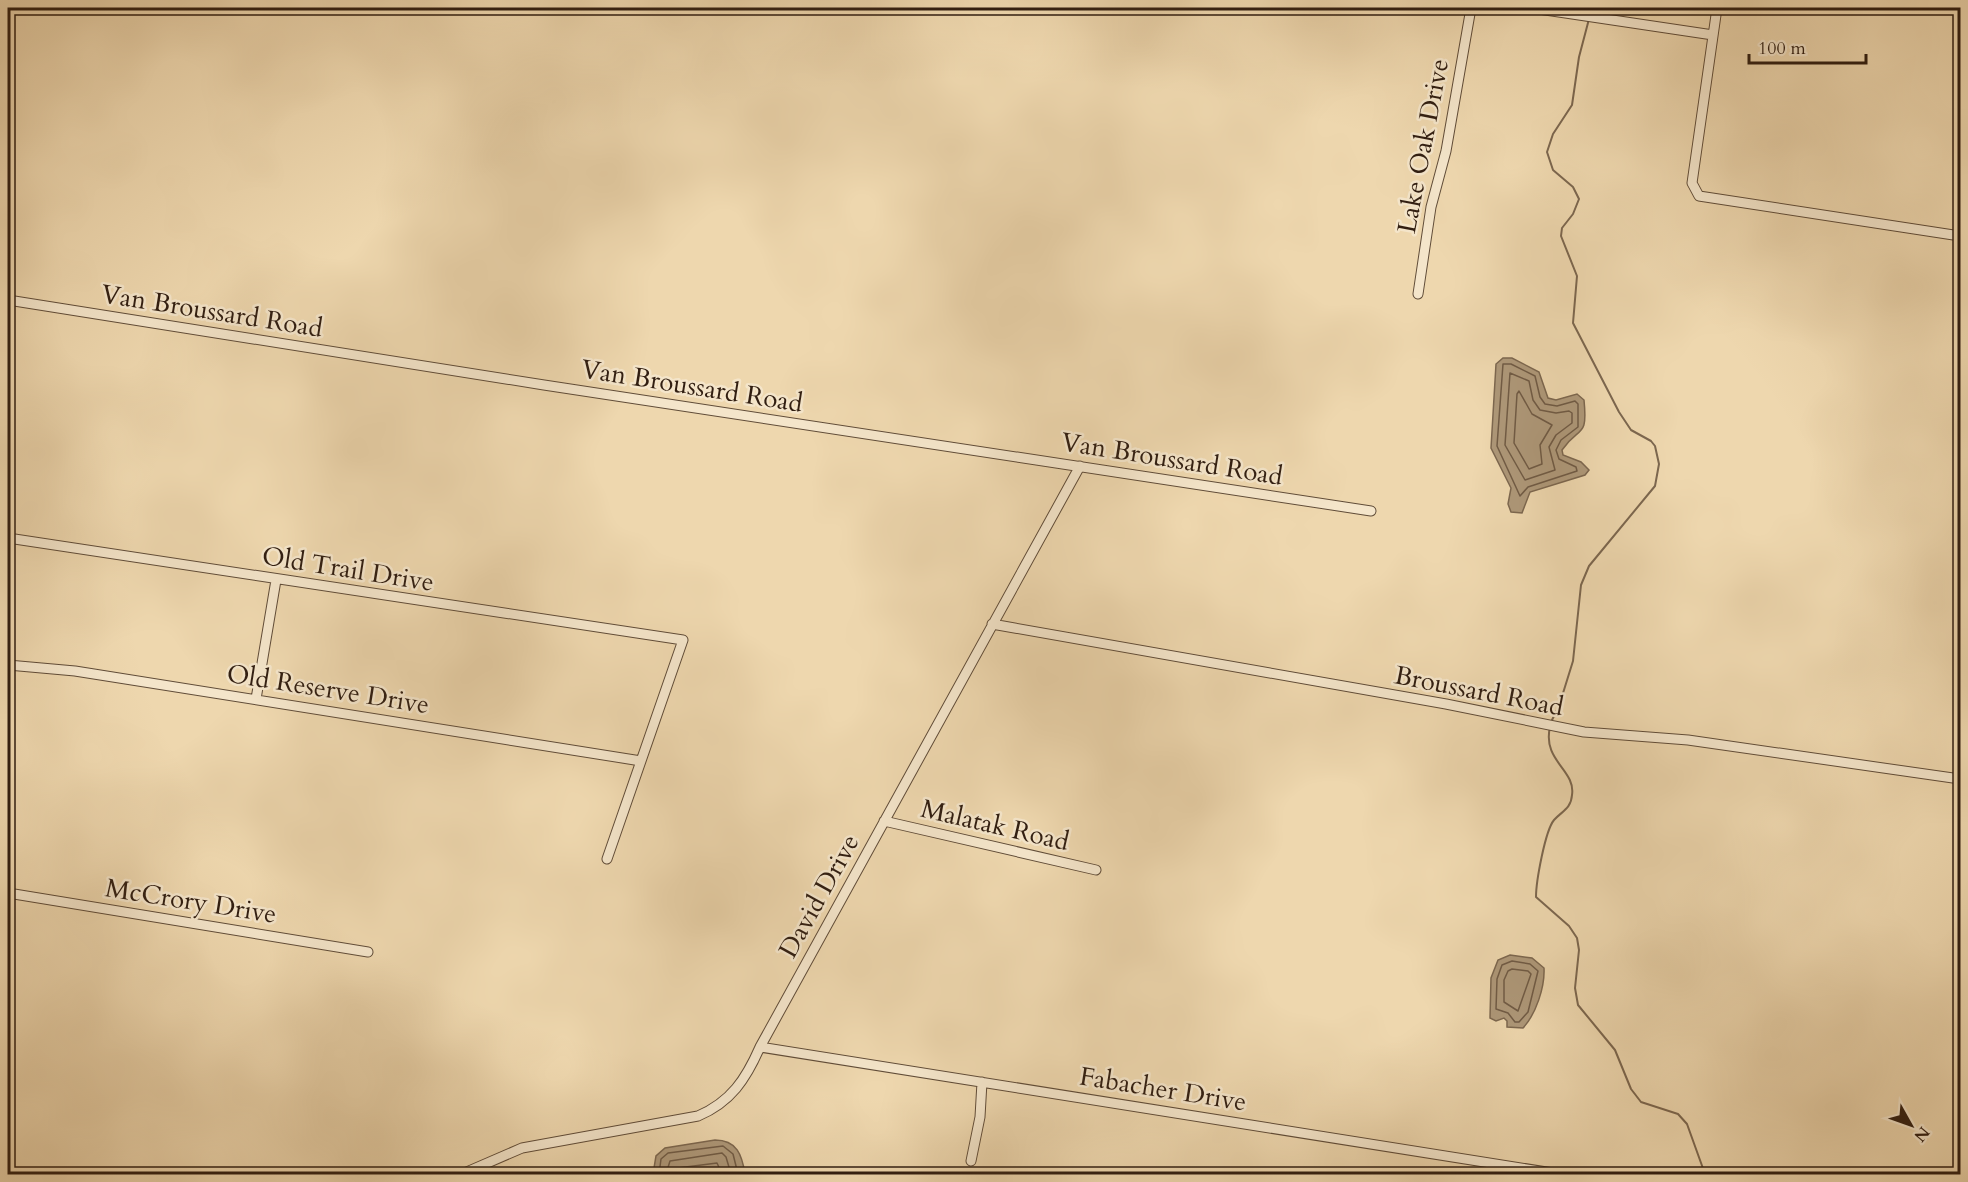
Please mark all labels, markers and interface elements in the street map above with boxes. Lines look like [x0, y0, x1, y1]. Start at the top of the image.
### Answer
scale bar [1749, 27, 1866, 65]
text: 100 m [1758, 36, 1806, 61]
street label: Lake Oak Drive [1389, 56, 1457, 236]
street label: Van Broussard Road [99, 276, 325, 346]
street label: Van Broussard Road [579, 351, 805, 421]
street label: Van Broussard Road [1059, 424, 1285, 494]
street label: Old Trail Drive [260, 538, 436, 600]
street label: Old Reserve Drive [224, 656, 432, 722]
street label: Broussard Road [1391, 657, 1567, 725]
street label: Malatak Road [917, 791, 1073, 859]
street label: David Drive [771, 828, 867, 964]
street label: McCrory Drive [103, 870, 279, 932]
street label: Fabacher Drive [1077, 1059, 1249, 1119]
north arrow [1881, 1095, 1941, 1155]
text: N [1909, 1122, 1935, 1146]

